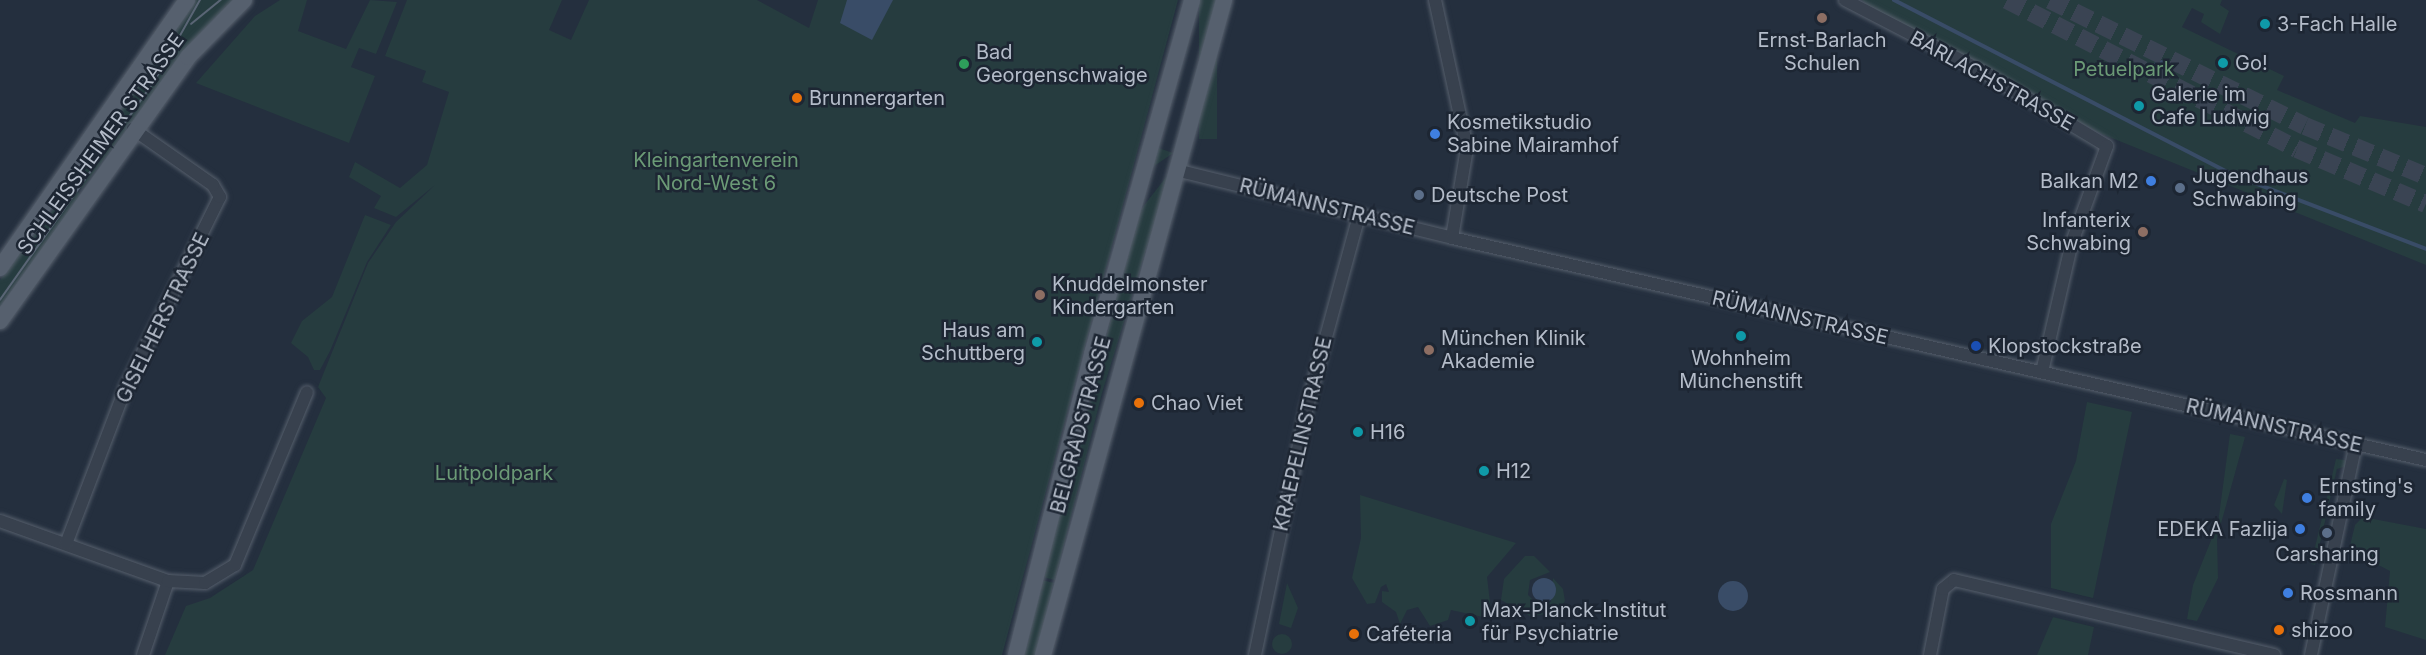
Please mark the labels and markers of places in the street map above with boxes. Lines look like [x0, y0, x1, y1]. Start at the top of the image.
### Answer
marker: Ernst-Barlach Schulen [1815, 11, 1829, 25]
place label: 3-Fach Halle [2277, 12, 2397, 36]
marker: 3-Fach Halle [2258, 17, 2272, 31]
place label: Ernst-Barlach Schulen [1757, 28, 1887, 75]
place label: Bad Georgenschwaige [976, 40, 1148, 87]
place label: Go! [2235, 51, 2268, 75]
marker: Go! [2216, 56, 2230, 70]
marker: Bad Georgenschwaige [957, 57, 971, 71]
place label: Galerie im Cafe Ludwig [2151, 83, 2270, 130]
place label: Brunnergarten [809, 86, 945, 110]
marker: Brunnergarten [790, 91, 804, 105]
marker: Galerie im Cafe Ludwig [2132, 99, 2146, 113]
place label: Kosmetikstudio Sabine Mairamhof [1447, 110, 1619, 157]
marker: Kosmetikstudio Sabine Mairamhof [1428, 127, 1442, 141]
place label: Jugendhaus Schwabing [2192, 164, 2309, 211]
place label: Balkan M2 [2040, 169, 2139, 193]
marker: Balkan M2 [2144, 174, 2158, 188]
marker: Jugendhaus Schwabing [2173, 181, 2187, 195]
place label: Deutsche Post [1431, 183, 1568, 207]
marker: Deutsche Post [1412, 188, 1426, 202]
place label: Infanterix Schwabing [2026, 208, 2131, 255]
marker: Infanterix Schwabing [2136, 225, 2150, 239]
place label: Knuddelmonster Kindergarten [1052, 272, 1207, 319]
marker: Knuddelmonster Kindergarten [1033, 288, 1047, 302]
place label: Haus am Schuttberg [921, 318, 1025, 365]
place label: München Klinik Akademie [1441, 326, 1586, 373]
marker: Wohnheim Münchenstift [1734, 329, 1748, 343]
place label: Klopstockstraße [1988, 334, 2142, 358]
marker: Haus am Schuttberg [1030, 335, 1044, 349]
marker: Klopstockstraße [1969, 339, 1983, 353]
marker: München Klinik Akademie [1422, 343, 1436, 357]
place label: Wohnheim Münchenstift [1679, 346, 1803, 393]
place label: Chao Viet [1151, 391, 1243, 415]
marker: Chao Viet [1132, 396, 1146, 410]
place label: H16 [1370, 420, 1405, 444]
marker: H16 [1351, 425, 1365, 439]
place label: H12 [1496, 459, 1531, 483]
marker: H12 [1477, 464, 1491, 478]
place label: Ernsting's family [2319, 474, 2413, 521]
marker: Ernsting's family [2300, 491, 2314, 505]
place label: EDEKA Fazlija [2157, 517, 2288, 541]
marker: EDEKA Fazlija [2293, 522, 2307, 536]
marker: Carsharing [2320, 526, 2334, 540]
place label: Carsharing [2275, 542, 2379, 566]
place label: Rossmann [2300, 581, 2398, 605]
marker: Rossmann [2281, 586, 2295, 600]
place label: Max-Planck-Institut für Psychiatrie [1482, 598, 1666, 645]
marker: Max-Planck-Institut für Psychiatrie [1463, 614, 1477, 628]
place label: shizoo [2291, 618, 2353, 642]
place label: Caféteria [1366, 622, 1452, 646]
marker: shizoo [2272, 623, 2286, 637]
marker: Caféteria [1347, 627, 1361, 641]

